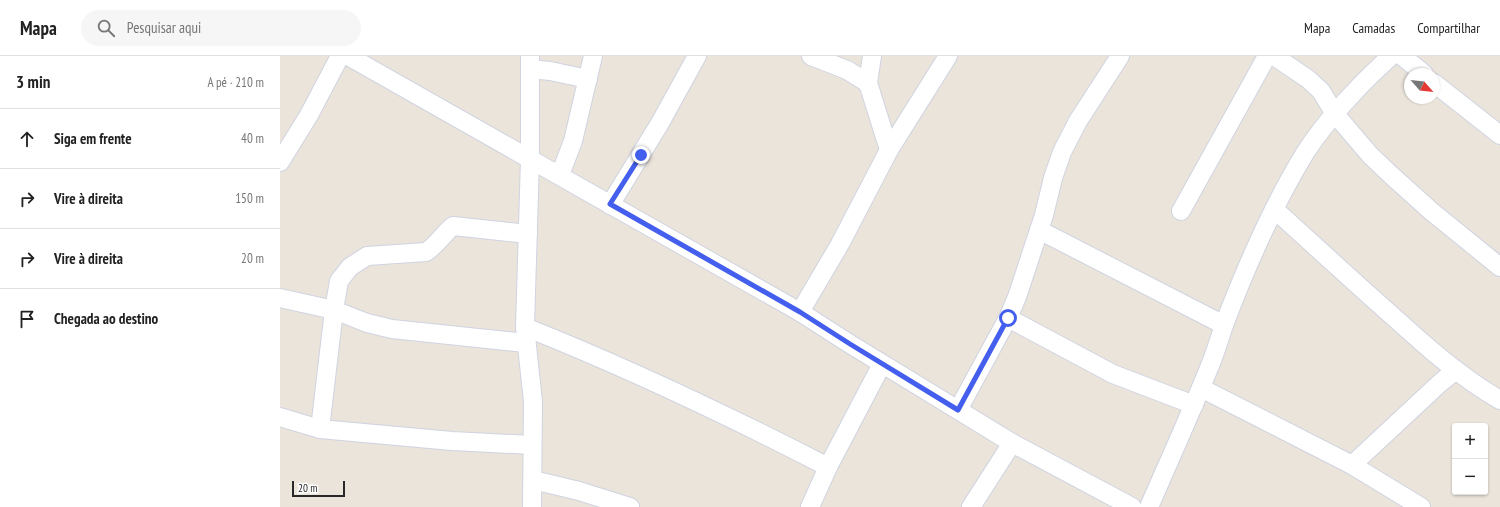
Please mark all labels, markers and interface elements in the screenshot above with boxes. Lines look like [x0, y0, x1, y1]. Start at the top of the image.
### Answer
search box [81, 10, 361, 46]
text: Mapa [20, 16, 57, 40]
icon: search [95, 17, 117, 39]
text: Pesquisar aqui [127, 18, 201, 37]
text: Mapa [1304, 19, 1330, 37]
text: Camadas [1352, 19, 1395, 37]
text: Compartilhar [1417, 19, 1480, 37]
north arrow [1404, 68, 1440, 104]
text: 3 min [16, 71, 50, 93]
text: A pé · 210 m [207, 74, 264, 91]
icon: ahead [16, 128, 38, 150]
text: Siga em frente [54, 129, 132, 148]
text: 40 m [241, 130, 264, 147]
route end [632, 146, 650, 164]
icon: right [16, 188, 38, 210]
text: Vire à direita [54, 189, 123, 208]
text: 150 m [235, 190, 264, 207]
icon: right [16, 248, 38, 270]
text: Vire à direita [54, 249, 123, 268]
text: 20 m [241, 250, 264, 267]
icon: arrive [16, 308, 38, 330]
text: Chegada ao destino [54, 309, 158, 328]
route start [999, 309, 1017, 327]
map controls [1452, 423, 1488, 495]
button: + [1452, 423, 1488, 459]
button: − [1452, 459, 1488, 495]
scale bar [292, 479, 345, 498]
text: 20 m [298, 481, 317, 495]

